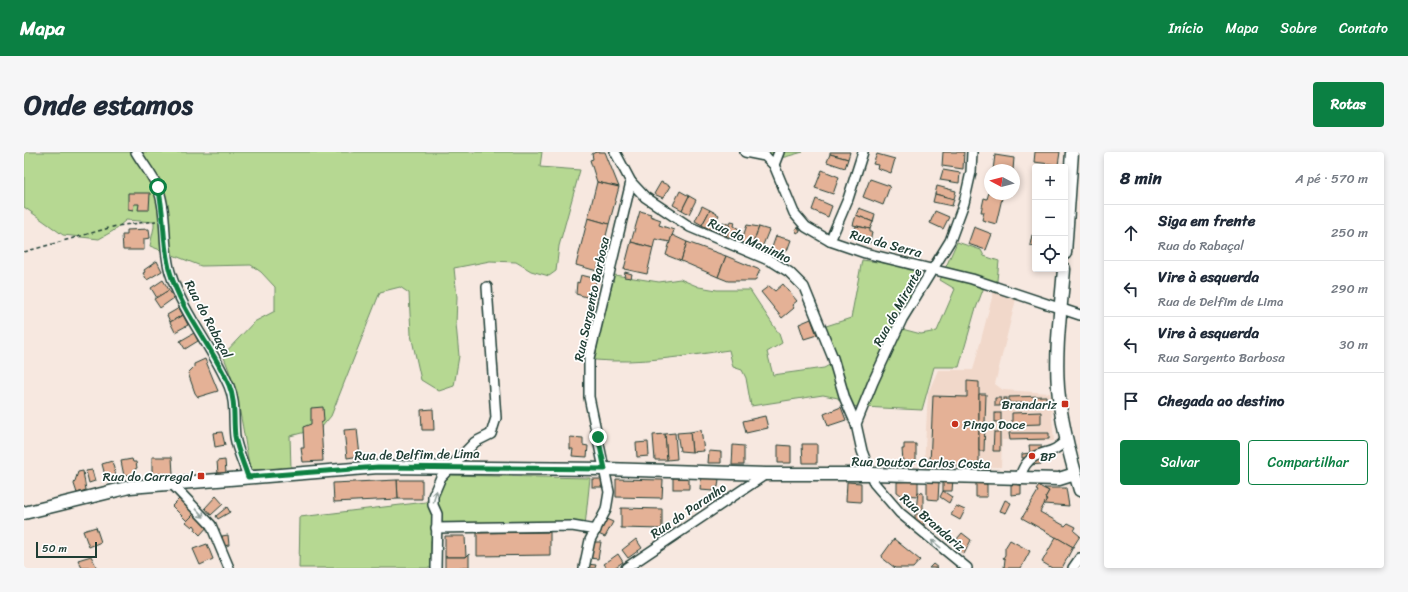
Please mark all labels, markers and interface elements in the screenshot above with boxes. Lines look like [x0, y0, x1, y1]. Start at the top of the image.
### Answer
text: Mapa [20, 12, 65, 45]
text: Início [1169, 16, 1203, 41]
text: Mapa [1225, 16, 1258, 41]
text: Sobre [1280, 16, 1317, 41]
text: Contato [1339, 16, 1388, 41]
text: Onde estamos [24, 80, 193, 129]
button: Rotas [1313, 82, 1384, 127]
text: 8 min [1120, 163, 1162, 193]
north arrow [984, 164, 1020, 200]
map controls [1032, 164, 1068, 272]
button: + [1032, 164, 1068, 200]
text: A pé · 570 m [1295, 167, 1368, 190]
route start [149, 178, 167, 196]
button: − [1032, 200, 1068, 236]
text: Siga em frente [1158, 208, 1255, 234]
street label: Rua do Maninho [704, 211, 796, 270]
text: 250 m [1331, 221, 1368, 244]
icon: ahead [1120, 222, 1142, 244]
street label: Rua da Serra [847, 223, 925, 264]
street label: Rua Sargento Barbosa [567, 234, 616, 364]
text: Rua do Rabaçal [1158, 234, 1244, 257]
button: locate [1032, 236, 1068, 272]
street label: Rua do Mirante [866, 264, 928, 351]
text: Vire à esquerda [1158, 264, 1259, 290]
street label: Rua do Rabaçal [178, 276, 239, 363]
text: 290 m [1331, 277, 1368, 300]
icon: left [1120, 278, 1142, 300]
text: Rua de Delfim de Lima [1158, 290, 1283, 313]
text: Vire à esquerda [1158, 320, 1259, 346]
text: 30 m [1339, 333, 1368, 356]
icon: left [1120, 334, 1142, 356]
text: Rua Sargento Barbosa [1158, 346, 1285, 369]
text: Chegada ao destino [1158, 388, 1284, 414]
icon: arrive [1120, 390, 1142, 412]
place label: Brandariz [1001, 393, 1058, 416]
marker: Brandariz [1060, 399, 1070, 409]
place label: Pingo Doce [963, 413, 1026, 436]
marker: Pingo Doce [950, 419, 960, 429]
route end [589, 428, 607, 446]
button: Salvar [1120, 440, 1240, 485]
button: Compartilhar [1248, 440, 1368, 485]
street label: Rua de Delfim de Lima [354, 442, 480, 467]
place label: BP [1040, 445, 1056, 468]
street label: Rua Doutor Carlos Costa [851, 450, 991, 475]
marker: BP [1027, 451, 1037, 461]
place label: Rua do Carregal [103, 465, 193, 488]
marker: Rua do Carregal [196, 471, 206, 481]
street label: Rua do Paranho [645, 476, 732, 545]
street label: Rua Brandariz [895, 487, 971, 558]
one-way arrow [432, 489, 439, 502]
one-way arrow [195, 508, 205, 518]
text: 50 m [42, 539, 67, 558]
one-way arrow [931, 539, 942, 548]
scale bar [36, 540, 97, 559]

